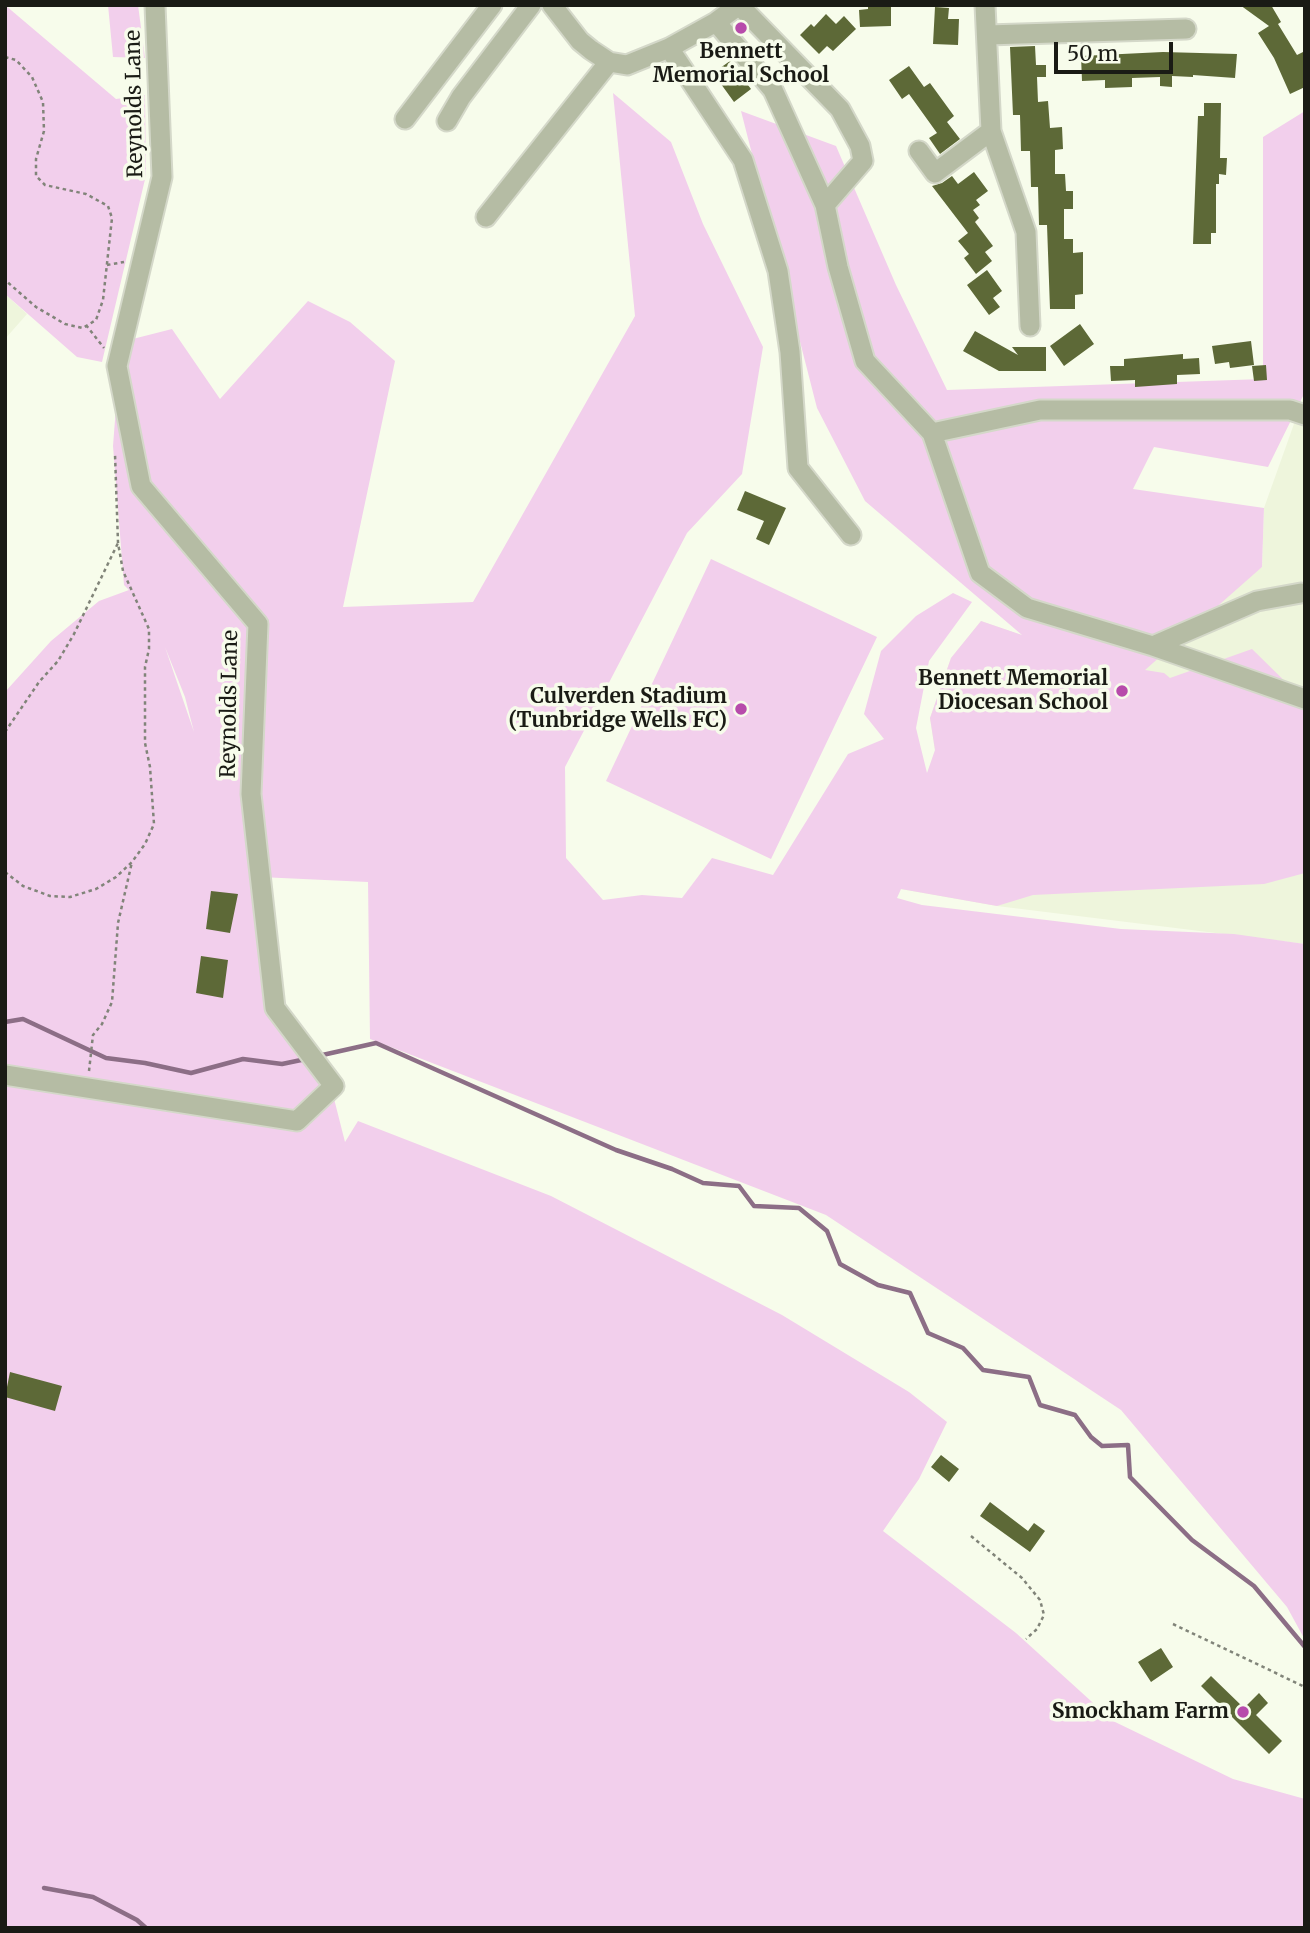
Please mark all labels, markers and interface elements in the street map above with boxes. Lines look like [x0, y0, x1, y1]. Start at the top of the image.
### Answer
marker: Bennett Memorial School [733, 20, 749, 36]
scale bar [1058, 28, 1177, 72]
street label: Reynolds Lane [121, 30, 149, 178]
place label: Bennett Memorial School [653, 39, 829, 89]
text: 50 m [1067, 40, 1118, 67]
street label: Reynolds Lane [216, 630, 244, 778]
place label: Bennett Memorial Diocesan School [918, 666, 1108, 716]
marker: Bennett Memorial Diocesan School [1114, 683, 1130, 699]
place label: Culverden Stadium (Tunbridge Wells FC) [508, 684, 727, 734]
marker: Culverden Stadium (Tunbridge Wells FC) [733, 701, 749, 717]
place label: Smockham Farm [1052, 1699, 1229, 1725]
marker: Smockham Farm [1235, 1704, 1251, 1720]

